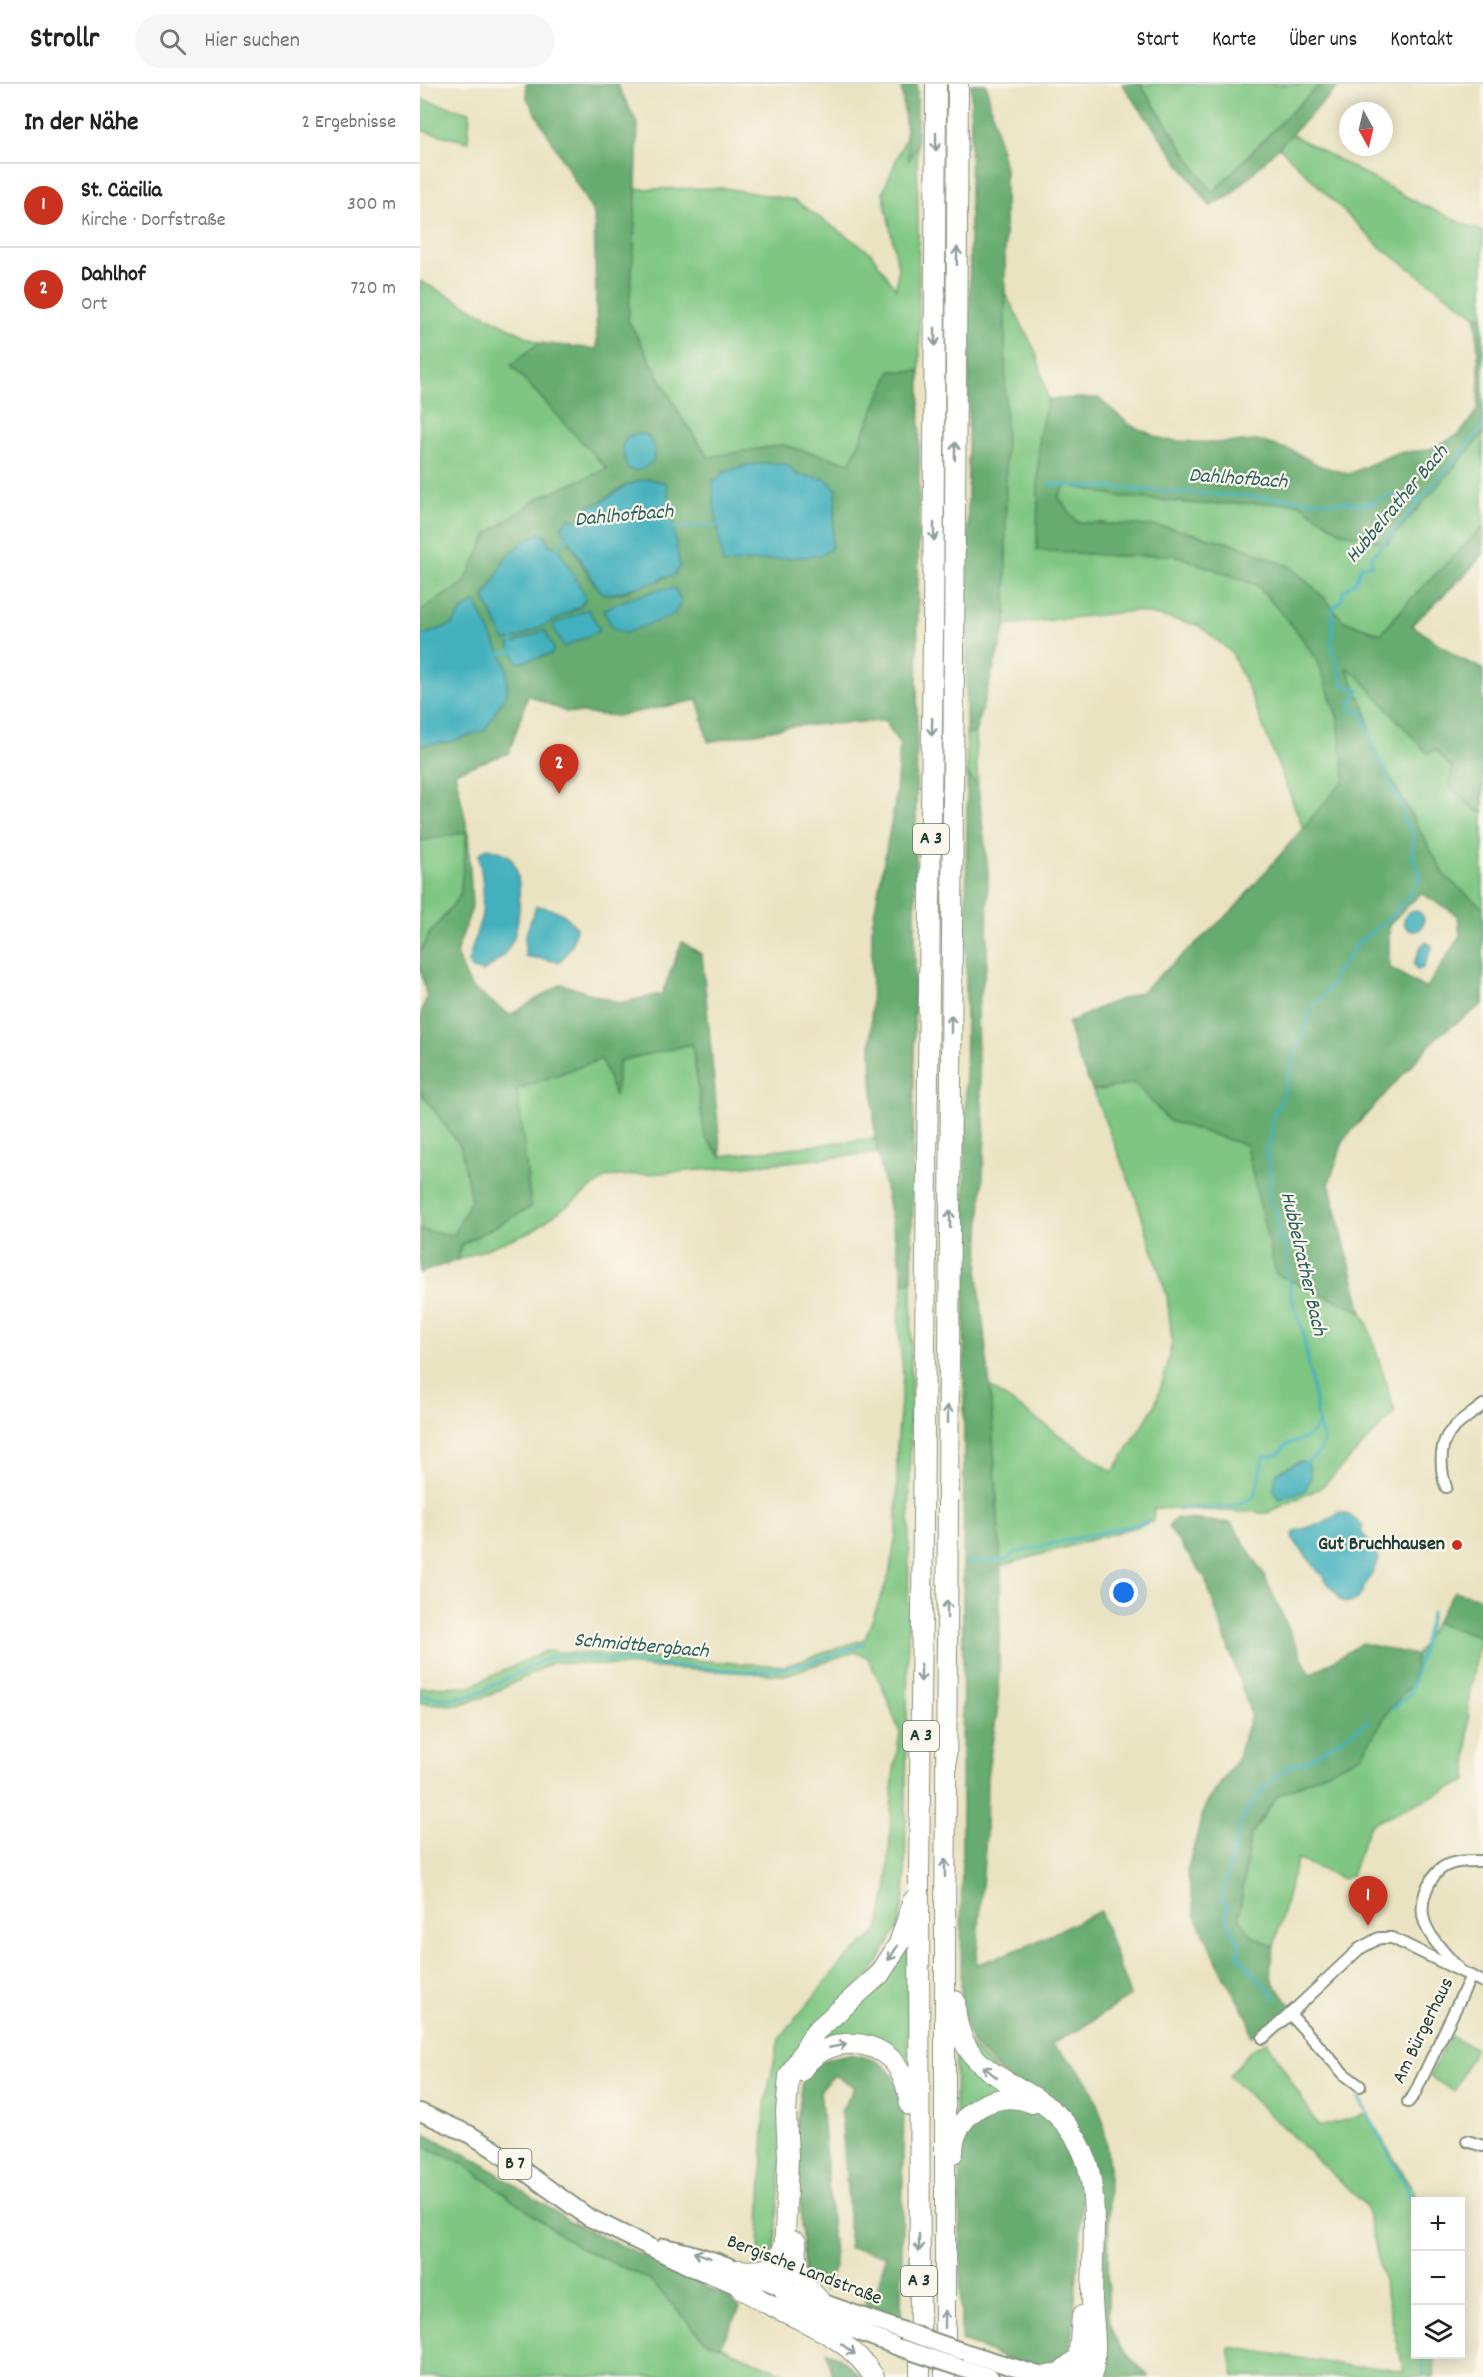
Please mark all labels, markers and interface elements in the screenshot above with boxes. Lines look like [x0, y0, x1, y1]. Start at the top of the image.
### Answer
search box [135, 14, 555, 68]
text: Strollr [30, 21, 99, 61]
icon: search [156, 25, 189, 58]
text: Hier suchen [204, 26, 300, 57]
text: Start [1137, 26, 1179, 56]
text: Karte [1212, 26, 1256, 56]
text: Über uns [1289, 26, 1357, 56]
text: Kontakt [1390, 26, 1453, 56]
north arrow [1339, 102, 1393, 156]
text: In der Nähe [24, 105, 138, 142]
text: 2 Ergebnisse [301, 109, 396, 137]
one-way arrow [930, 132, 942, 152]
text: St. Cäcilia [81, 176, 162, 207]
text: 1 [41, 191, 46, 219]
text: 300 m [347, 191, 396, 219]
text: Kirche · Dorfstraße [81, 207, 226, 235]
one-way arrow [951, 246, 962, 266]
text: Dahlhof [81, 260, 146, 291]
text: 2 [39, 275, 48, 303]
text: 720 m [350, 275, 396, 303]
text: Ort [81, 291, 107, 319]
one-way arrow [929, 327, 941, 347]
water label: Hubbelrather Bach [1339, 438, 1458, 571]
one-way arrow [949, 441, 961, 461]
water label: Dahlhofbach [1188, 462, 1290, 499]
water label: Dahlhofbach [574, 498, 676, 536]
one-way arrow [928, 522, 940, 542]
one-way arrow [926, 717, 938, 737]
pin: 2 [540, 744, 578, 794]
road number: A 3 [913, 824, 949, 854]
one-way arrow [945, 1015, 957, 1035]
water label: Hubbelrather Bach [1271, 1189, 1333, 1340]
one-way arrow [944, 1210, 956, 1230]
one-way arrow [943, 1405, 954, 1425]
place label: Gut Bruchhausen [1318, 1531, 1445, 1559]
marker: Gut Bruchhausen [1450, 1538, 1464, 1552]
your location [1109, 1578, 1138, 1607]
one-way arrow [941, 1600, 953, 1620]
water label: Schmidtbergbach [572, 1626, 711, 1668]
one-way arrow [916, 1662, 927, 1682]
road number: A 3 [903, 1721, 939, 1751]
one-way arrow [939, 1858, 951, 1878]
pin: 1 [1348, 1876, 1388, 1926]
one-way arrow [887, 1944, 899, 1961]
street label: Am Bürgerhaus [1386, 1973, 1462, 2089]
one-way arrow [828, 2040, 848, 2051]
one-way arrow [983, 2065, 999, 2078]
road number: B 7 [498, 2149, 532, 2179]
map controls [1411, 2197, 1465, 2359]
button: + [1411, 2197, 1465, 2251]
street label: Bergische Landstraße [722, 2229, 886, 2314]
one-way arrow [913, 2232, 925, 2252]
one-way arrow [693, 2249, 712, 2260]
button: − [1411, 2251, 1465, 2305]
road number: A 3 [901, 2266, 937, 2296]
button: layers [1411, 2305, 1465, 2359]
one-way arrow [939, 2309, 951, 2329]
one-way arrow [840, 2342, 856, 2355]

